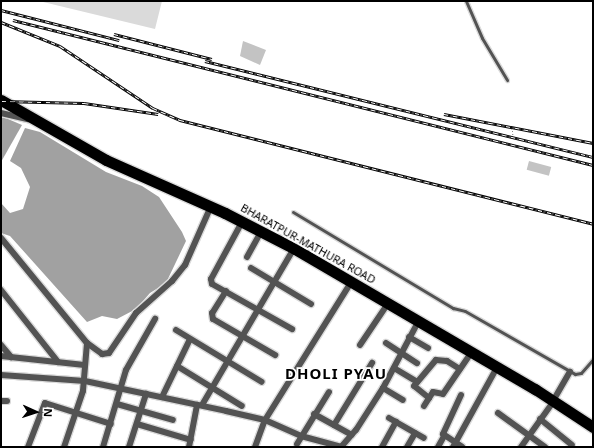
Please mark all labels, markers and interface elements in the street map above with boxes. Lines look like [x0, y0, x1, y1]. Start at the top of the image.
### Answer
street label: BHARATPUR-MATHURA ROAD [238, 201, 378, 287]
district label: DHOLI PYAU [285, 365, 387, 383]
north arrow [16, 392, 56, 432]
text: N [41, 408, 56, 418]

